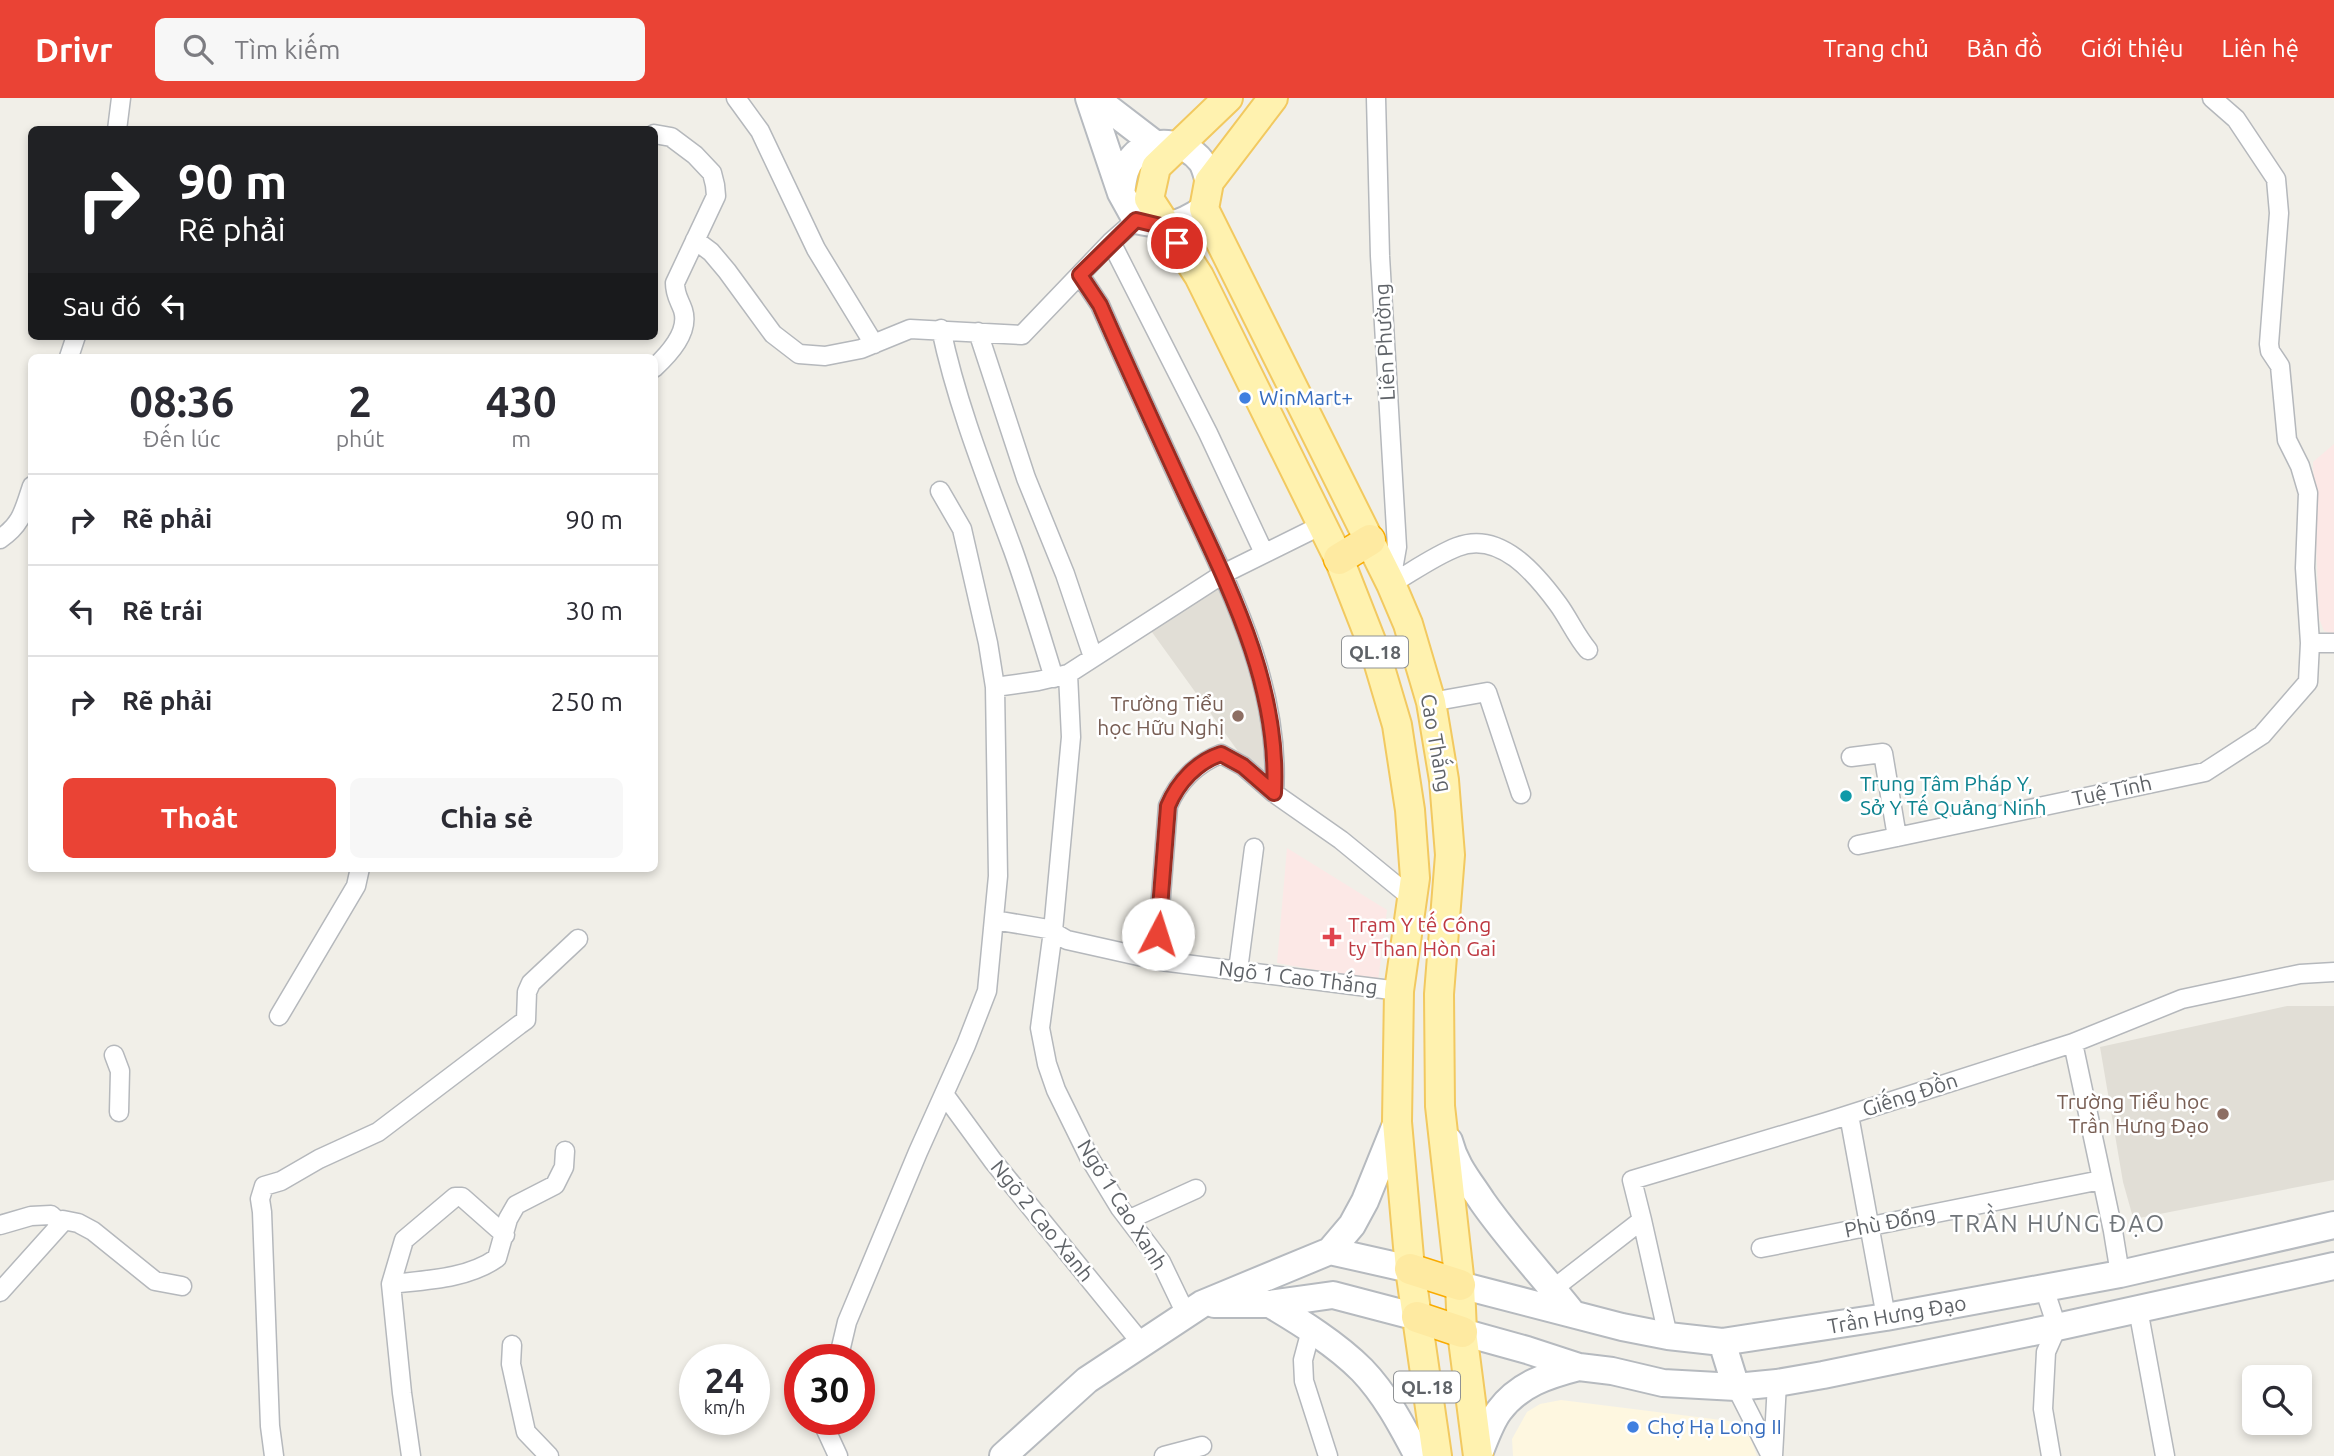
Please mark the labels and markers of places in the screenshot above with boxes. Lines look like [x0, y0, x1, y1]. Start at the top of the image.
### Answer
pin [1147, 213, 1207, 273]
place label: WinMart+ [1259, 385, 1353, 409]
marker: WinMart+ [1237, 390, 1253, 406]
place label: Trường Tiểu học Hữu Nghị [1097, 691, 1224, 739]
marker: Trường Tiểu học Hữu Nghị [1230, 708, 1246, 724]
place label: Trung Tâm Pháp Y, Sở Y Tế Quảng Ninh [1860, 771, 2047, 819]
marker: Trung Tâm Pháp Y, Sở Y Tế Quảng Ninh [1838, 788, 1854, 804]
place label: Trạm Y tế Công ty Than Hòn Gai [1348, 910, 1496, 960]
marker: Trạm Y tế Công ty Than Hòn Gai [1322, 927, 1342, 947]
place label: Trường Tiểu học Trần Hưng Đạo [2057, 1089, 2209, 1137]
marker: Trường Tiểu học Trần Hưng Đạo [2215, 1106, 2231, 1122]
place label: Chợ Hạ Long II [1647, 1414, 1782, 1438]
marker: Chợ Hạ Long II [1625, 1419, 1641, 1435]

